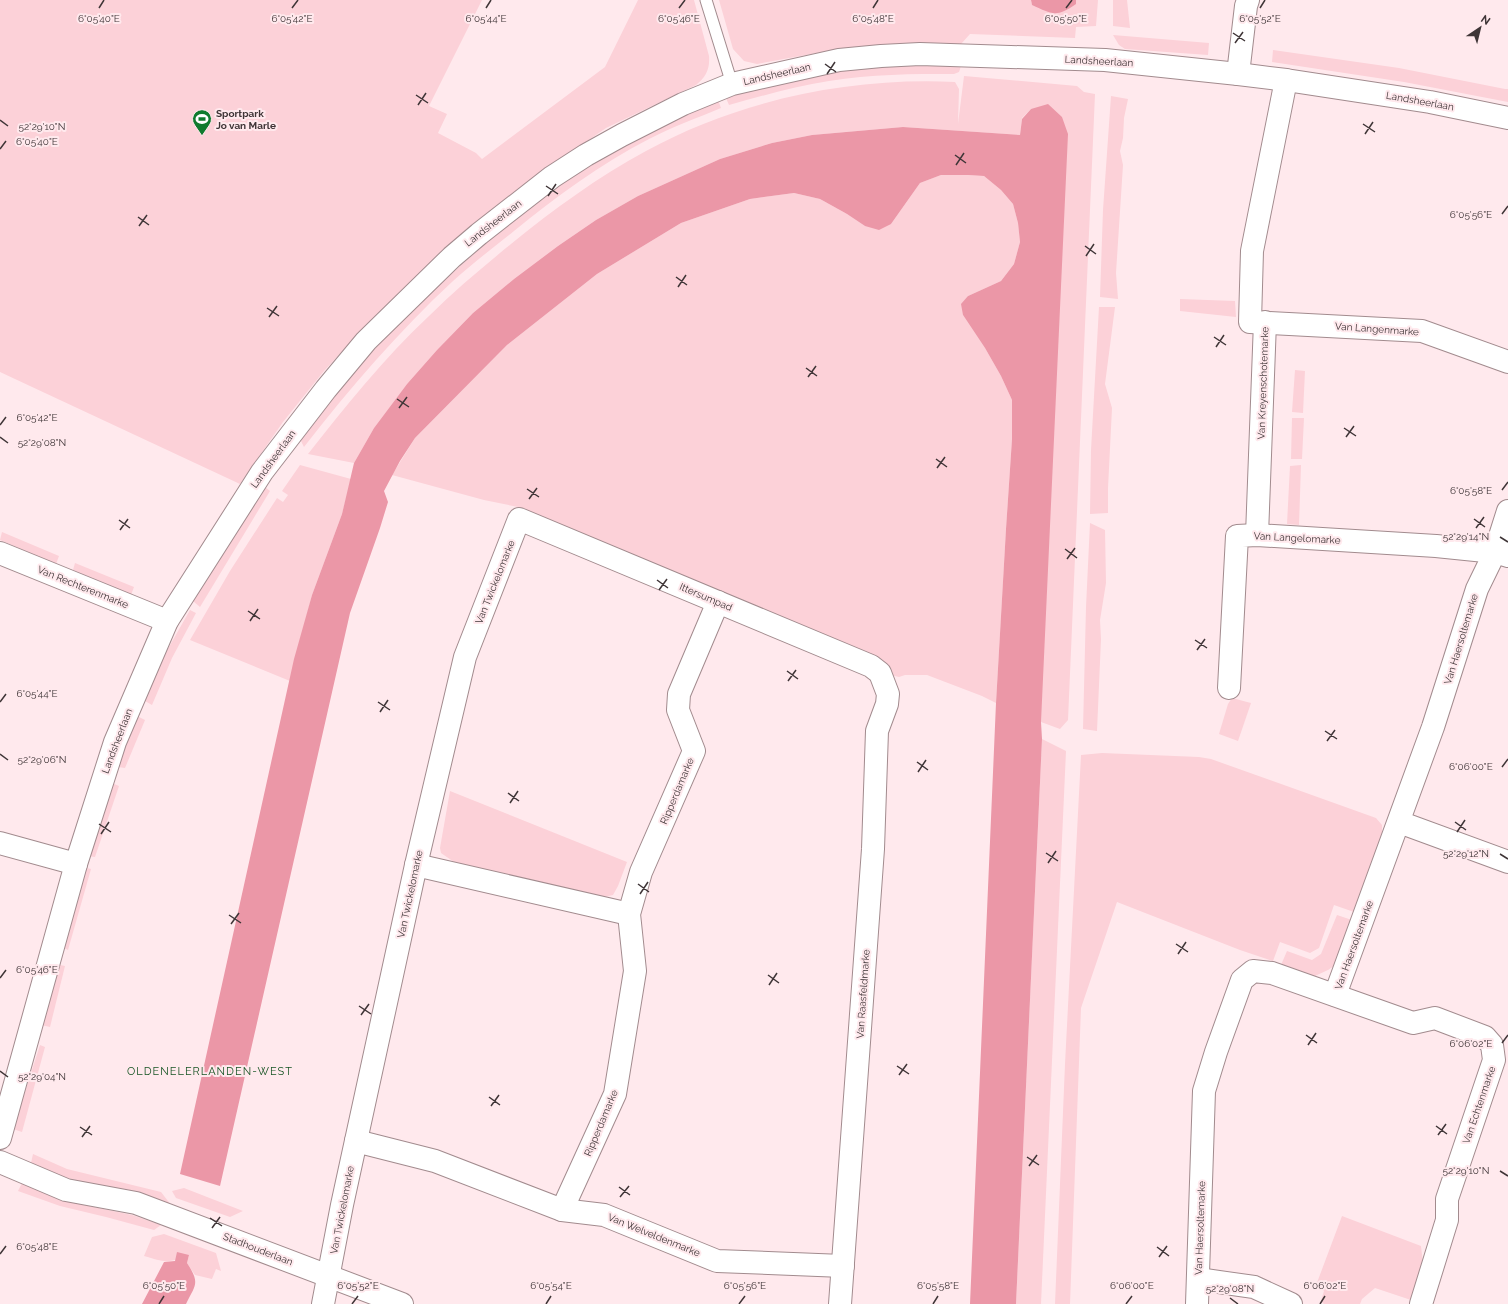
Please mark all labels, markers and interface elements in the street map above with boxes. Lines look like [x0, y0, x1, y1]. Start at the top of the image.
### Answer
north arrow [1460, 8, 1500, 48]
text: N [1478, 12, 1493, 28]
text: 6°05'40"E [78, 13, 120, 24]
text: 6°05'42"E [272, 13, 312, 24]
text: 6°05'44"E [465, 13, 507, 24]
text: 6°05'46"E [658, 13, 700, 24]
text: 6°05'48"E [852, 13, 894, 24]
text: 6°05'50"E [1045, 13, 1087, 24]
text: 6°05'52"E [1239, 13, 1281, 24]
street label: Landsheerlaan [1064, 54, 1134, 68]
street label: Landsheerlaan [742, 61, 812, 87]
street label: Landsheerlaan [1385, 90, 1455, 112]
sports icon: Sportpark Jo van Marle [191, 108, 213, 136]
place label: Sportpark Jo van Marle [216, 108, 276, 131]
text: 52°29'10"N [18, 121, 66, 132]
text: 6°05'40"E [16, 136, 58, 147]
street label: Landsheerlaan [463, 197, 524, 248]
text: 6°05'56"E [1450, 209, 1492, 220]
street label: Van Langenmarke [1335, 321, 1419, 337]
street label: Van Kreyenschotemarke [1256, 326, 1270, 440]
text: 6°05'42"E [17, 412, 57, 423]
street label: Landsheerlaan [248, 428, 298, 490]
text: 52°29'08"N [18, 437, 66, 448]
text: 6°05'58"E [1450, 485, 1492, 496]
street label: Van Langelomarke [1253, 530, 1341, 546]
text: 52°29'14"N [1443, 531, 1489, 542]
street label: Van Twickelomarke [473, 538, 517, 626]
street label: Van Rechterenmarke [36, 564, 130, 610]
street label: Ittersumpad [678, 581, 734, 613]
street label: Van Haersoltemarke [1442, 592, 1480, 686]
text: 6°05'44"E [16, 688, 58, 699]
street label: Landsheerlaan [100, 707, 135, 775]
text: 52°29'06"N [18, 754, 66, 765]
street label: Ripperdamarke [658, 756, 696, 826]
text: 6°06'00"E [1449, 761, 1493, 772]
text: 52°29'12"N [1443, 848, 1489, 859]
street label: Van Twickelomarke [395, 849, 425, 939]
street label: Van Haersoltemarke [1333, 899, 1375, 991]
street label: Van Raasfeldmarke [854, 949, 872, 1039]
text: 6°05'46"E [16, 964, 58, 975]
text: 6°06'02"E [1450, 1038, 1492, 1049]
district label: OLDENELERLANDEN-WEST [127, 1065, 293, 1078]
street label: Van Echtenmarke [1461, 1065, 1497, 1145]
text: 52°29'04"N [18, 1071, 66, 1082]
street label: Ripperdamarke [582, 1088, 620, 1158]
street label: Van Twickelomarke [328, 1165, 356, 1255]
text: 52°29'10"N [1442, 1165, 1490, 1176]
street label: Van Haersoltemarke [1193, 1181, 1207, 1275]
street label: Van Welveldenmarke [606, 1211, 702, 1259]
street label: Stadhouderlaan [222, 1231, 295, 1267]
text: 6°05'48"E [16, 1241, 58, 1252]
text: 6°05'50"E [143, 1280, 185, 1291]
text: 6°05'52"E [337, 1280, 379, 1291]
text: 6°05'54"E [530, 1280, 572, 1291]
text: 6°05'56"E [724, 1280, 766, 1291]
text: 6°05'58"E [917, 1280, 959, 1291]
text: 6°06'00"E [1110, 1280, 1154, 1291]
text: 6°06'02"E [1304, 1280, 1346, 1291]
text: 52°29'08"N [1206, 1283, 1254, 1294]

